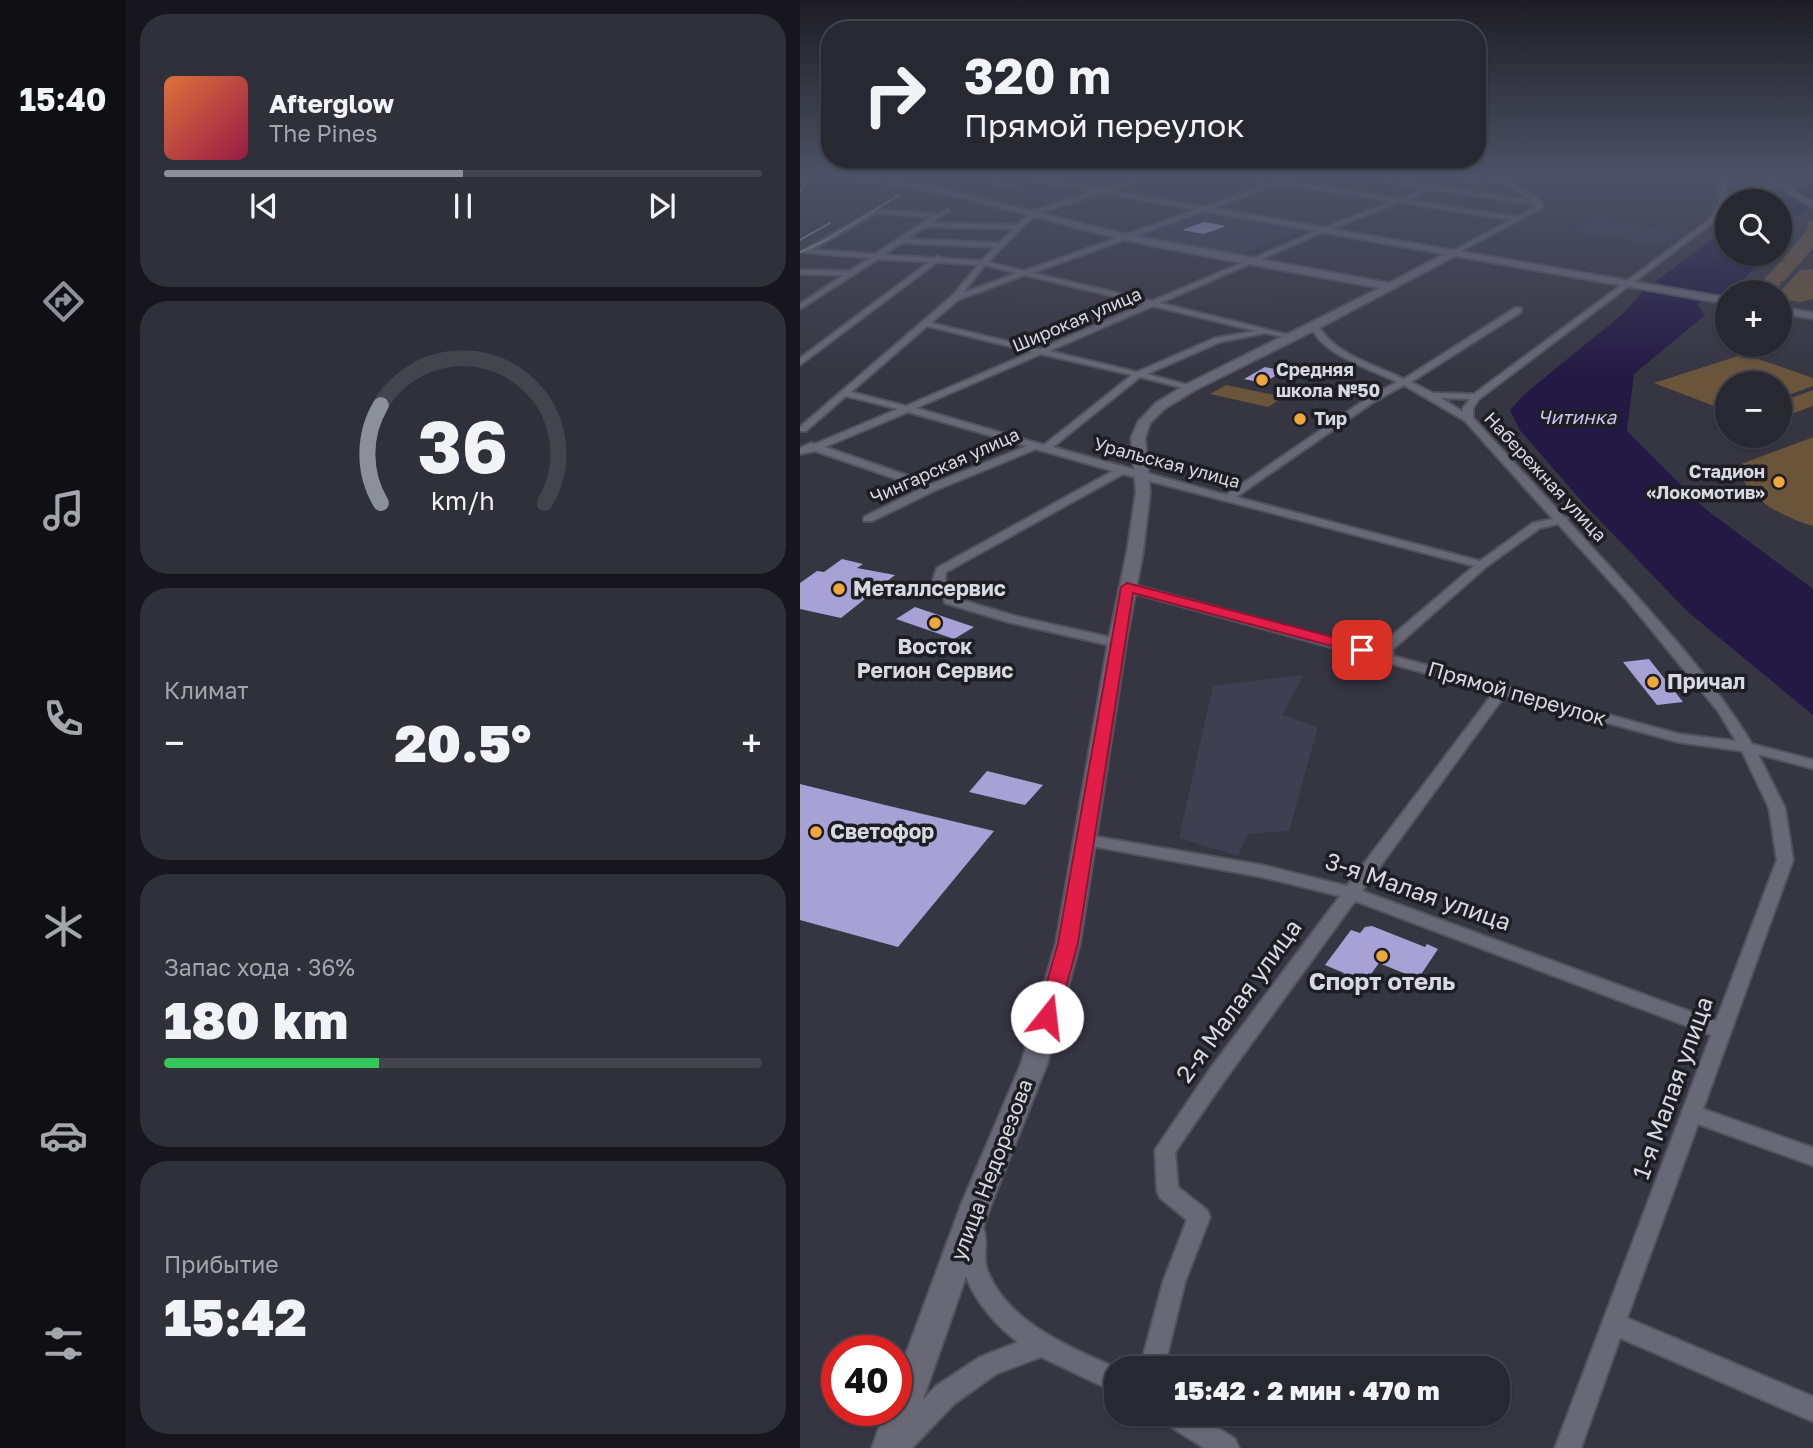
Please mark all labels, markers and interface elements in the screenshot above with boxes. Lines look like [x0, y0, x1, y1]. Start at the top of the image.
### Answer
text: 320 m [964, 46, 1111, 105]
icon: right [849, 49, 940, 140]
text: 15:40 [19, 80, 107, 118]
text: Afterglow [269, 88, 394, 119]
text: Прямой переулок [964, 106, 1245, 144]
text: The Pines [269, 119, 377, 147]
icon: previous [245, 187, 283, 225]
icon: pause [444, 187, 482, 225]
icon: next [643, 187, 681, 225]
map controls [1715, 189, 1792, 448]
button: search [1715, 189, 1792, 266]
icon: directions [39, 277, 88, 326]
button: + [1715, 280, 1792, 357]
street label: Широкая улица [1009, 282, 1144, 356]
place label: Средняя школа №50 [1276, 358, 1380, 401]
button: − [1715, 371, 1792, 448]
marker: Средняя школа №50 [1254, 372, 1270, 388]
text: 36 [418, 403, 508, 490]
water label: Читинка [1538, 405, 1617, 428]
place label: Тир [1314, 407, 1347, 429]
street label: Набережная улица [1480, 407, 1611, 546]
marker: Тир [1292, 411, 1308, 427]
street label: Чингарская улица [867, 422, 1023, 508]
street label: Уральская улица [1092, 432, 1243, 492]
place label: Стадион «Локомотив» [1647, 460, 1765, 503]
marker: Стадион «Локомотив» [1771, 474, 1787, 490]
text: km/h [431, 485, 495, 516]
icon: music [39, 486, 88, 535]
place label: Металлсервис [853, 575, 1006, 601]
marker: Металлсервис [831, 581, 847, 597]
marker: Восток Регион Сервис [927, 615, 943, 631]
pin [1332, 620, 1392, 680]
icon: arrive [1343, 631, 1381, 669]
place label: Восток Регион Сервис [857, 633, 1013, 683]
street label: Прямой переулок [1425, 655, 1609, 731]
place label: Причал [1667, 668, 1745, 694]
marker: Причал [1645, 674, 1661, 690]
text: Климат [164, 676, 249, 704]
icon: phone [39, 694, 88, 743]
text: 20.5° [395, 711, 531, 773]
text: − [164, 720, 185, 765]
text: + [741, 720, 762, 765]
place label: Светофор [830, 818, 934, 844]
marker: Светофор [808, 824, 824, 840]
street label: 3-я Малая улица [1322, 845, 1515, 936]
icon: climate [39, 902, 88, 951]
street label: 2-я Малая улица [1169, 913, 1307, 1087]
marker: Спорт отель [1374, 948, 1390, 964]
text: Запас хода · 36% [164, 953, 355, 981]
place label: Спорт отель [1309, 966, 1455, 995]
position arrow [1010, 980, 1084, 1054]
text: 180 km [164, 988, 348, 1050]
street label: 1-я Малая улица [1625, 992, 1718, 1183]
street label: улица Недорезова [944, 1075, 1038, 1264]
icon: car [39, 1111, 88, 1160]
text: Прибытие [164, 1250, 279, 1278]
text: 15:42 [164, 1285, 307, 1347]
icon: filters [39, 1319, 88, 1368]
speed limit sign: 40 [821, 1335, 912, 1426]
text: 15:42 · 2 мин · 470 m [1174, 1375, 1440, 1406]

